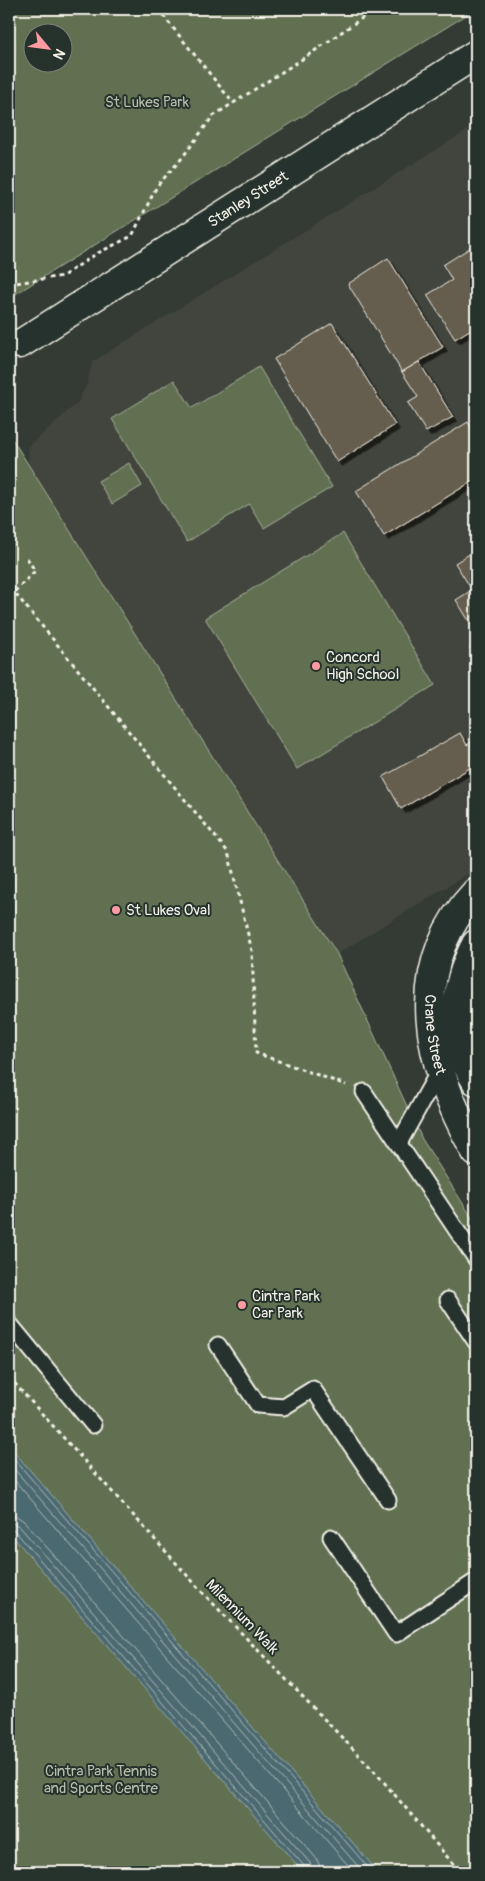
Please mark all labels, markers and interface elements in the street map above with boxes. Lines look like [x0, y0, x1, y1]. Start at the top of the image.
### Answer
north arrow [22, 22, 72, 72]
text: N [49, 46, 69, 62]
park label: St Lukes Park [105, 93, 190, 112]
street label: Stanley Street [204, 166, 292, 232]
place label: Concord High School [326, 648, 399, 684]
marker: Concord High School [310, 660, 322, 672]
place label: St Lukes Oval [126, 901, 210, 920]
marker: St Lukes Oval [110, 904, 122, 916]
street label: Crane Street [421, 994, 451, 1078]
place label: Cintra Park Car Park [252, 1287, 321, 1323]
marker: Cintra Park Car Park [236, 1299, 248, 1311]
street label: Milennium Walk [201, 1575, 283, 1659]
park label: Cintra Park Tennis and Sports Centre [44, 1762, 159, 1798]

